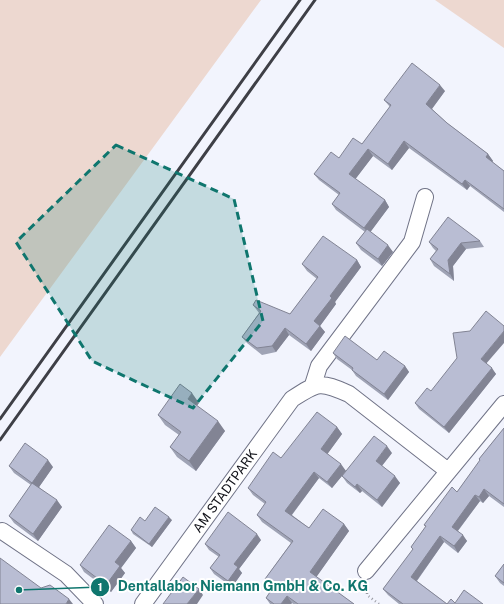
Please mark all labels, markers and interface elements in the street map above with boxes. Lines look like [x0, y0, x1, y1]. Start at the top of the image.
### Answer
street label: AM STADTPARK [190, 446, 260, 535]
callout: Dentallabor Niemann GmbH & Co. KG [90, 574, 377, 600]
text: Dentallabor Niemann GmbH & Co. KG [118, 578, 368, 594]
text: 1 [97, 580, 103, 594]

